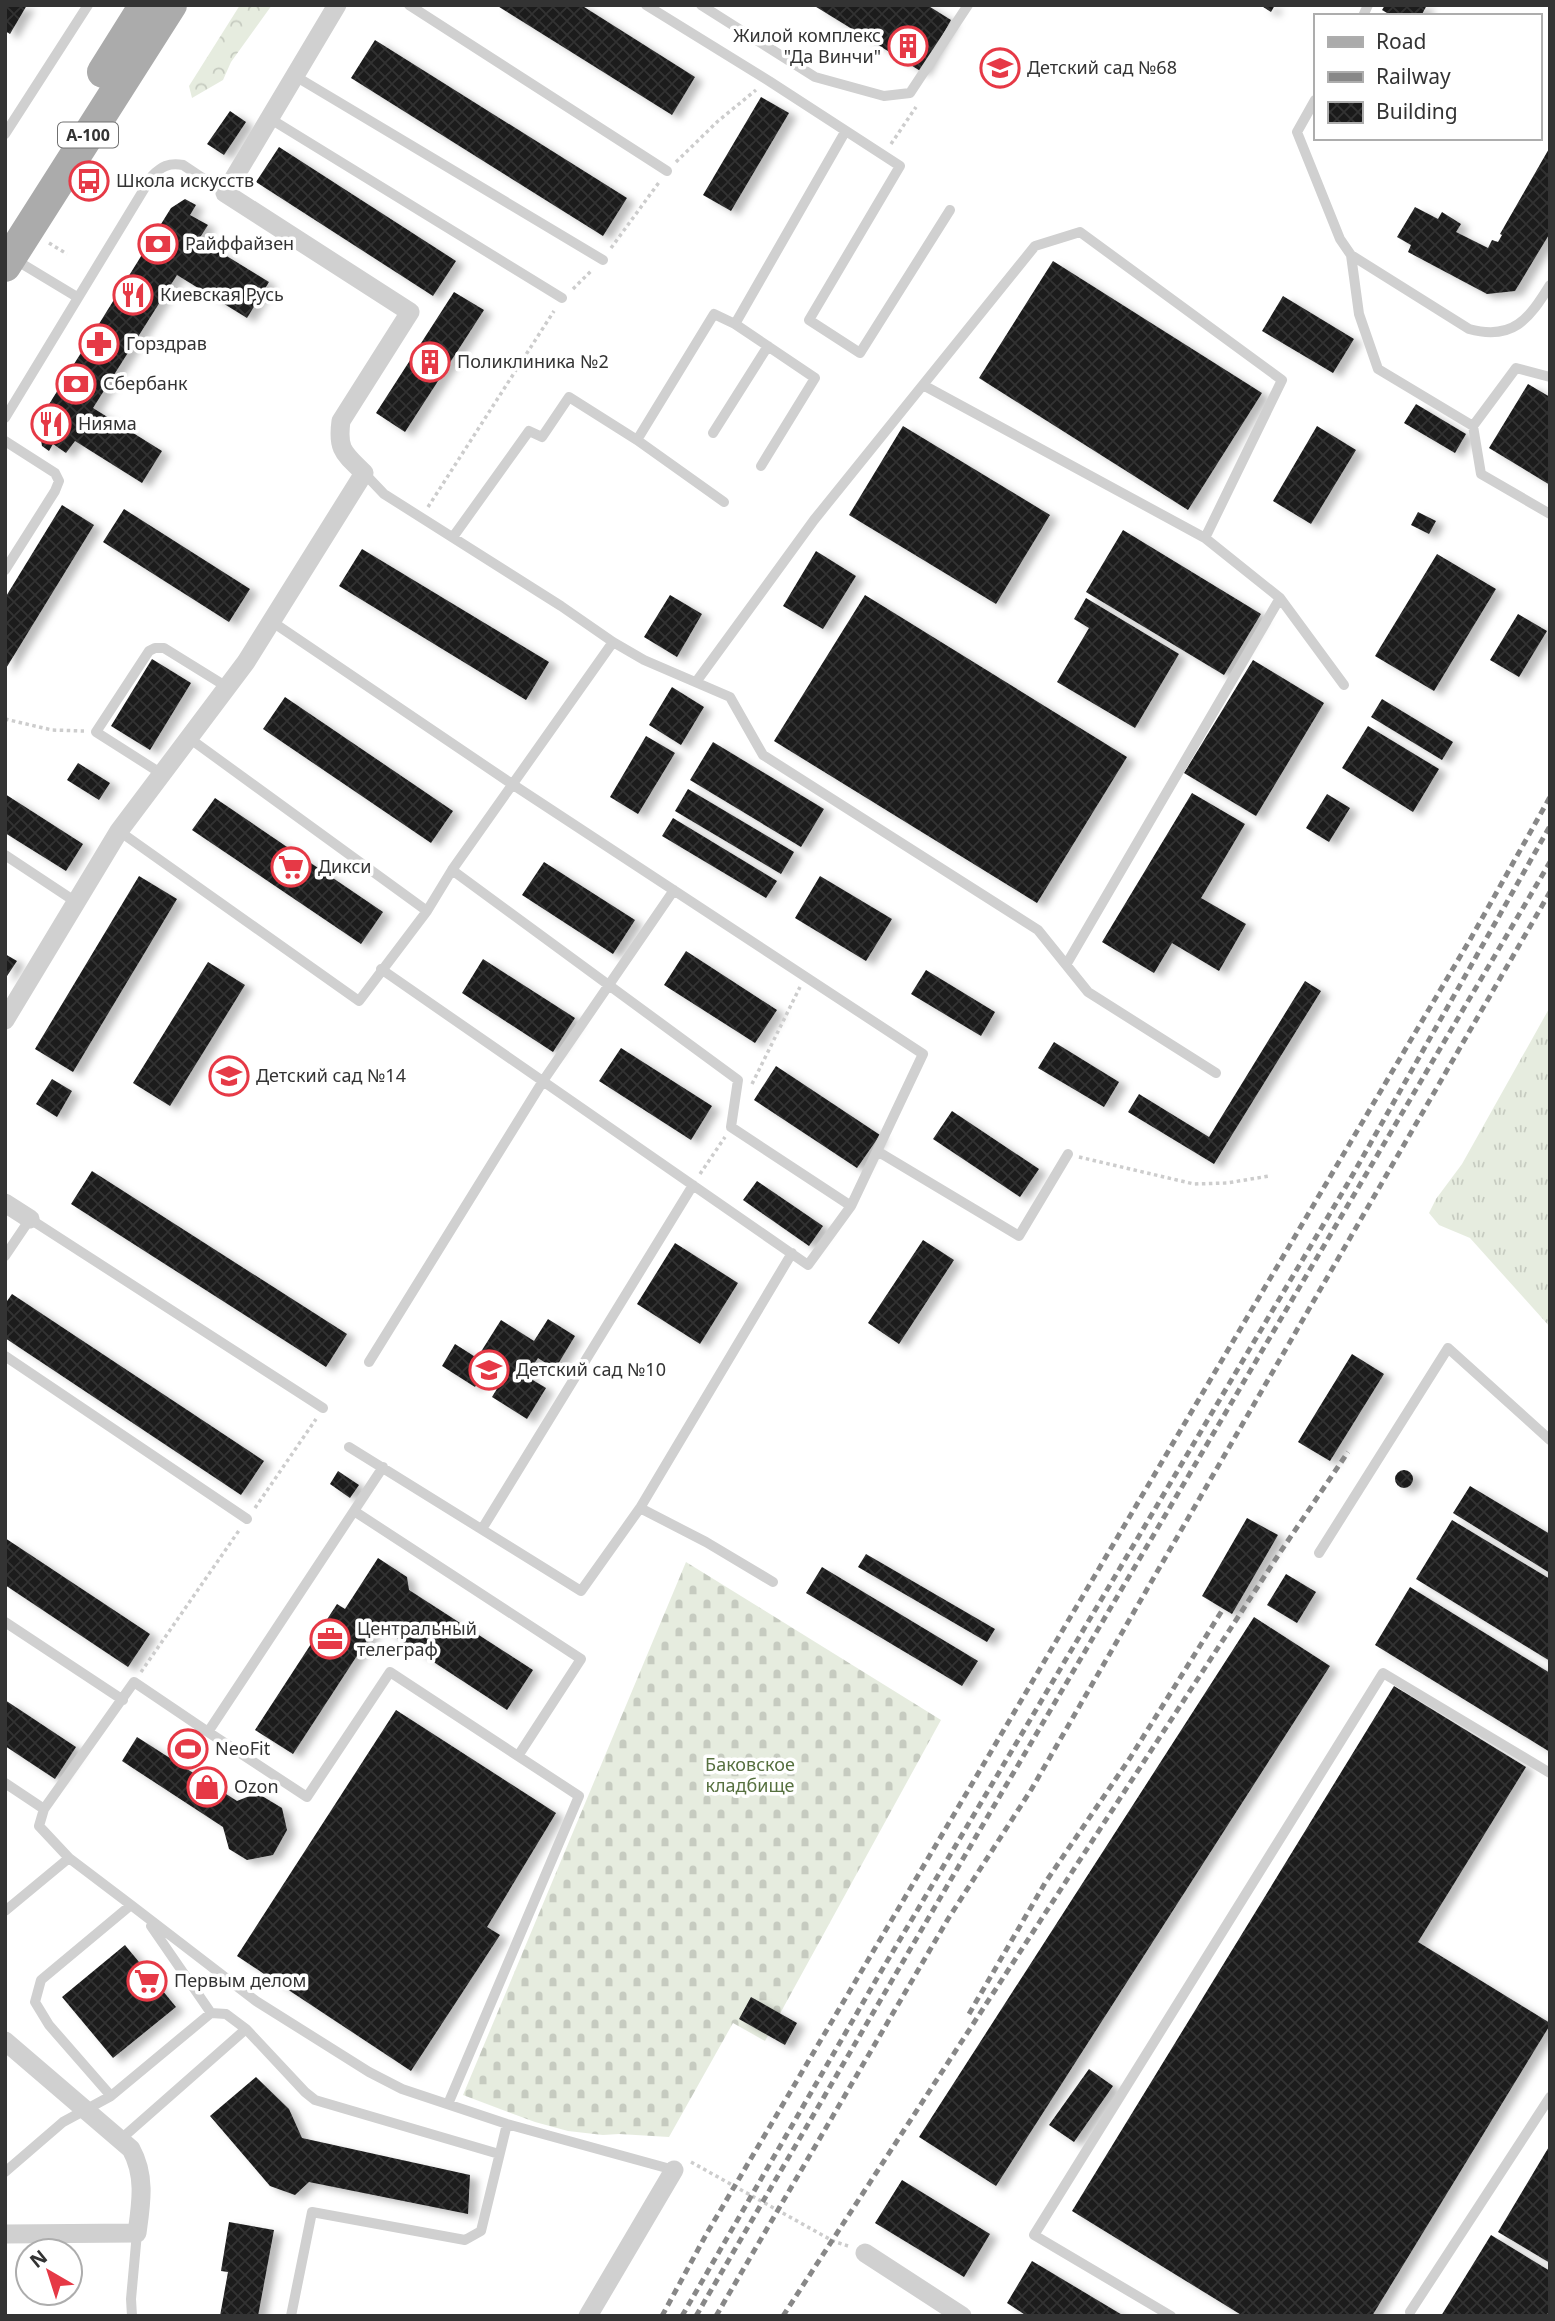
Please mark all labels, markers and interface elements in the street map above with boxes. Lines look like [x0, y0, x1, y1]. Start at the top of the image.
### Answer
legend [1314, 14, 1541, 140]
place label: Жилой комплекс "Да Винчи" [733, 23, 881, 68]
building icon: Жилой комплекс "Да Винчи" [887, 25, 929, 67]
text: Road [1376, 27, 1426, 55]
school or university icon: Детский сад №68 [979, 47, 1021, 89]
place label: Детский сад №68 [1027, 55, 1177, 79]
text: Railway [1376, 62, 1451, 90]
text: Building [1376, 97, 1458, 125]
road number: А-100 [58, 122, 118, 148]
bus stop icon: Школа искусств [68, 160, 110, 202]
place label: Школа искусств [116, 168, 254, 192]
bank icon: Райффайзен [137, 223, 179, 265]
place label: Райффайзен [185, 231, 294, 255]
restaurant icon: Киевская Русь [112, 274, 154, 316]
place label: Киевская Русь [160, 282, 284, 306]
pharmacy icon: Горздрав [78, 323, 120, 365]
place label: Горздрав [126, 331, 207, 355]
building icon: Поликлиника №2 [409, 341, 451, 383]
place label: Поликлиника №2 [457, 349, 609, 373]
bank icon: Сбербанк [55, 363, 97, 405]
place label: Сбербанк [103, 371, 188, 395]
restaurant icon: Нияма [30, 403, 72, 445]
place label: Нияма [78, 411, 137, 435]
supermarket icon: Дикси [270, 846, 312, 888]
place label: Дикси [318, 854, 372, 878]
school or university icon: Детский сад №14 [208, 1055, 250, 1097]
place label: Детский сад №14 [256, 1063, 406, 1087]
school or university icon: Детский сад №10 [468, 1349, 510, 1391]
place label: Детский сад №10 [516, 1357, 666, 1381]
place label: Центральный телеграф [357, 1616, 477, 1661]
office icon: Центральный телеграф [309, 1618, 351, 1660]
sports icon: NeoFit [167, 1728, 209, 1770]
place label: NeoFit [215, 1736, 271, 1760]
park label: Баковское кладбище [705, 1752, 795, 1797]
shop icon: Ozon [186, 1766, 228, 1808]
place label: Ozon [234, 1774, 279, 1798]
supermarket icon: Первым делом [126, 1960, 168, 2002]
place label: Первым делом [174, 1968, 306, 1992]
north arrow [14, 2237, 84, 2307]
text: N [24, 2244, 52, 2274]

